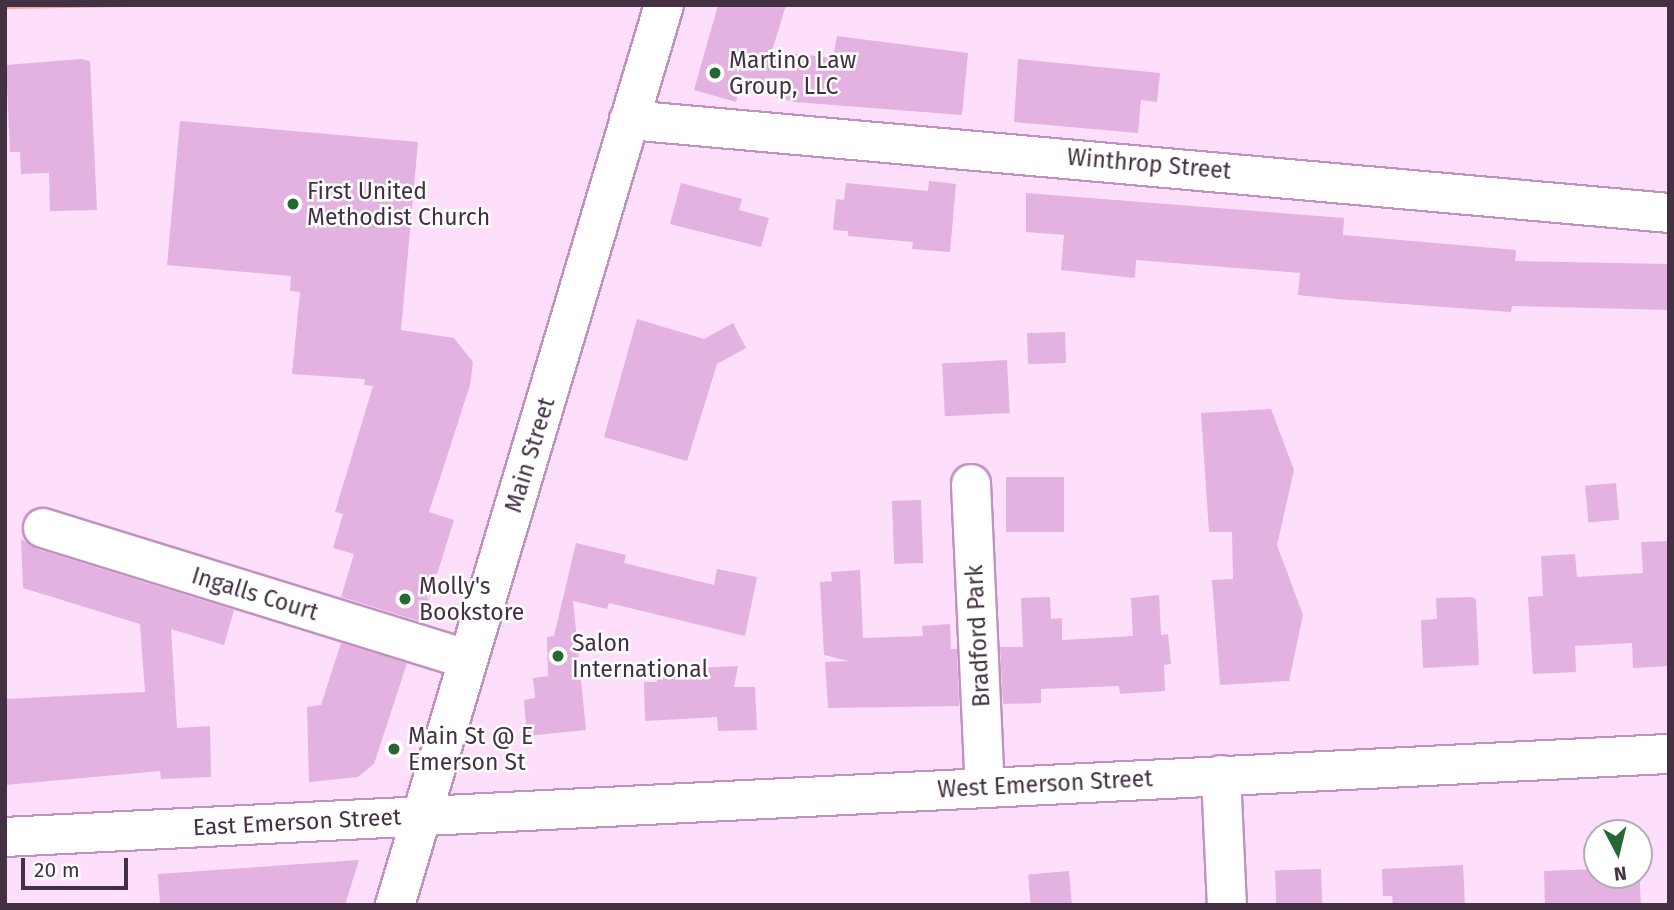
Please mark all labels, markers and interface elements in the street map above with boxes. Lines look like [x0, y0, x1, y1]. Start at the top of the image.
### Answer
place label: Martino Law Group, LLC [729, 46, 856, 100]
marker: Martino Law Group, LLC [707, 65, 723, 81]
street label: Winthrop Street [1066, 143, 1232, 185]
place label: First United Methodist Church [307, 177, 490, 231]
marker: First United Methodist Church [285, 196, 301, 212]
street label: Main Street [499, 394, 561, 516]
street label: Ingalls Court [188, 562, 322, 626]
street label: Bradford Park [960, 564, 996, 708]
place label: Molly's Bookstore [419, 572, 524, 626]
marker: Molly's Bookstore [397, 591, 413, 607]
place label: Salon International [572, 629, 708, 683]
marker: Salon International [550, 648, 566, 664]
place label: Main St @ E Emerson St [408, 722, 533, 776]
marker: Main St @ E Emerson St [386, 741, 402, 757]
street label: West Emerson Street [937, 765, 1153, 803]
street label: East Emerson Street [192, 803, 402, 841]
north arrow [1583, 819, 1653, 889]
scale bar [24, 844, 131, 888]
text: 20 m [34, 857, 80, 883]
text: N [1613, 861, 1628, 886]

